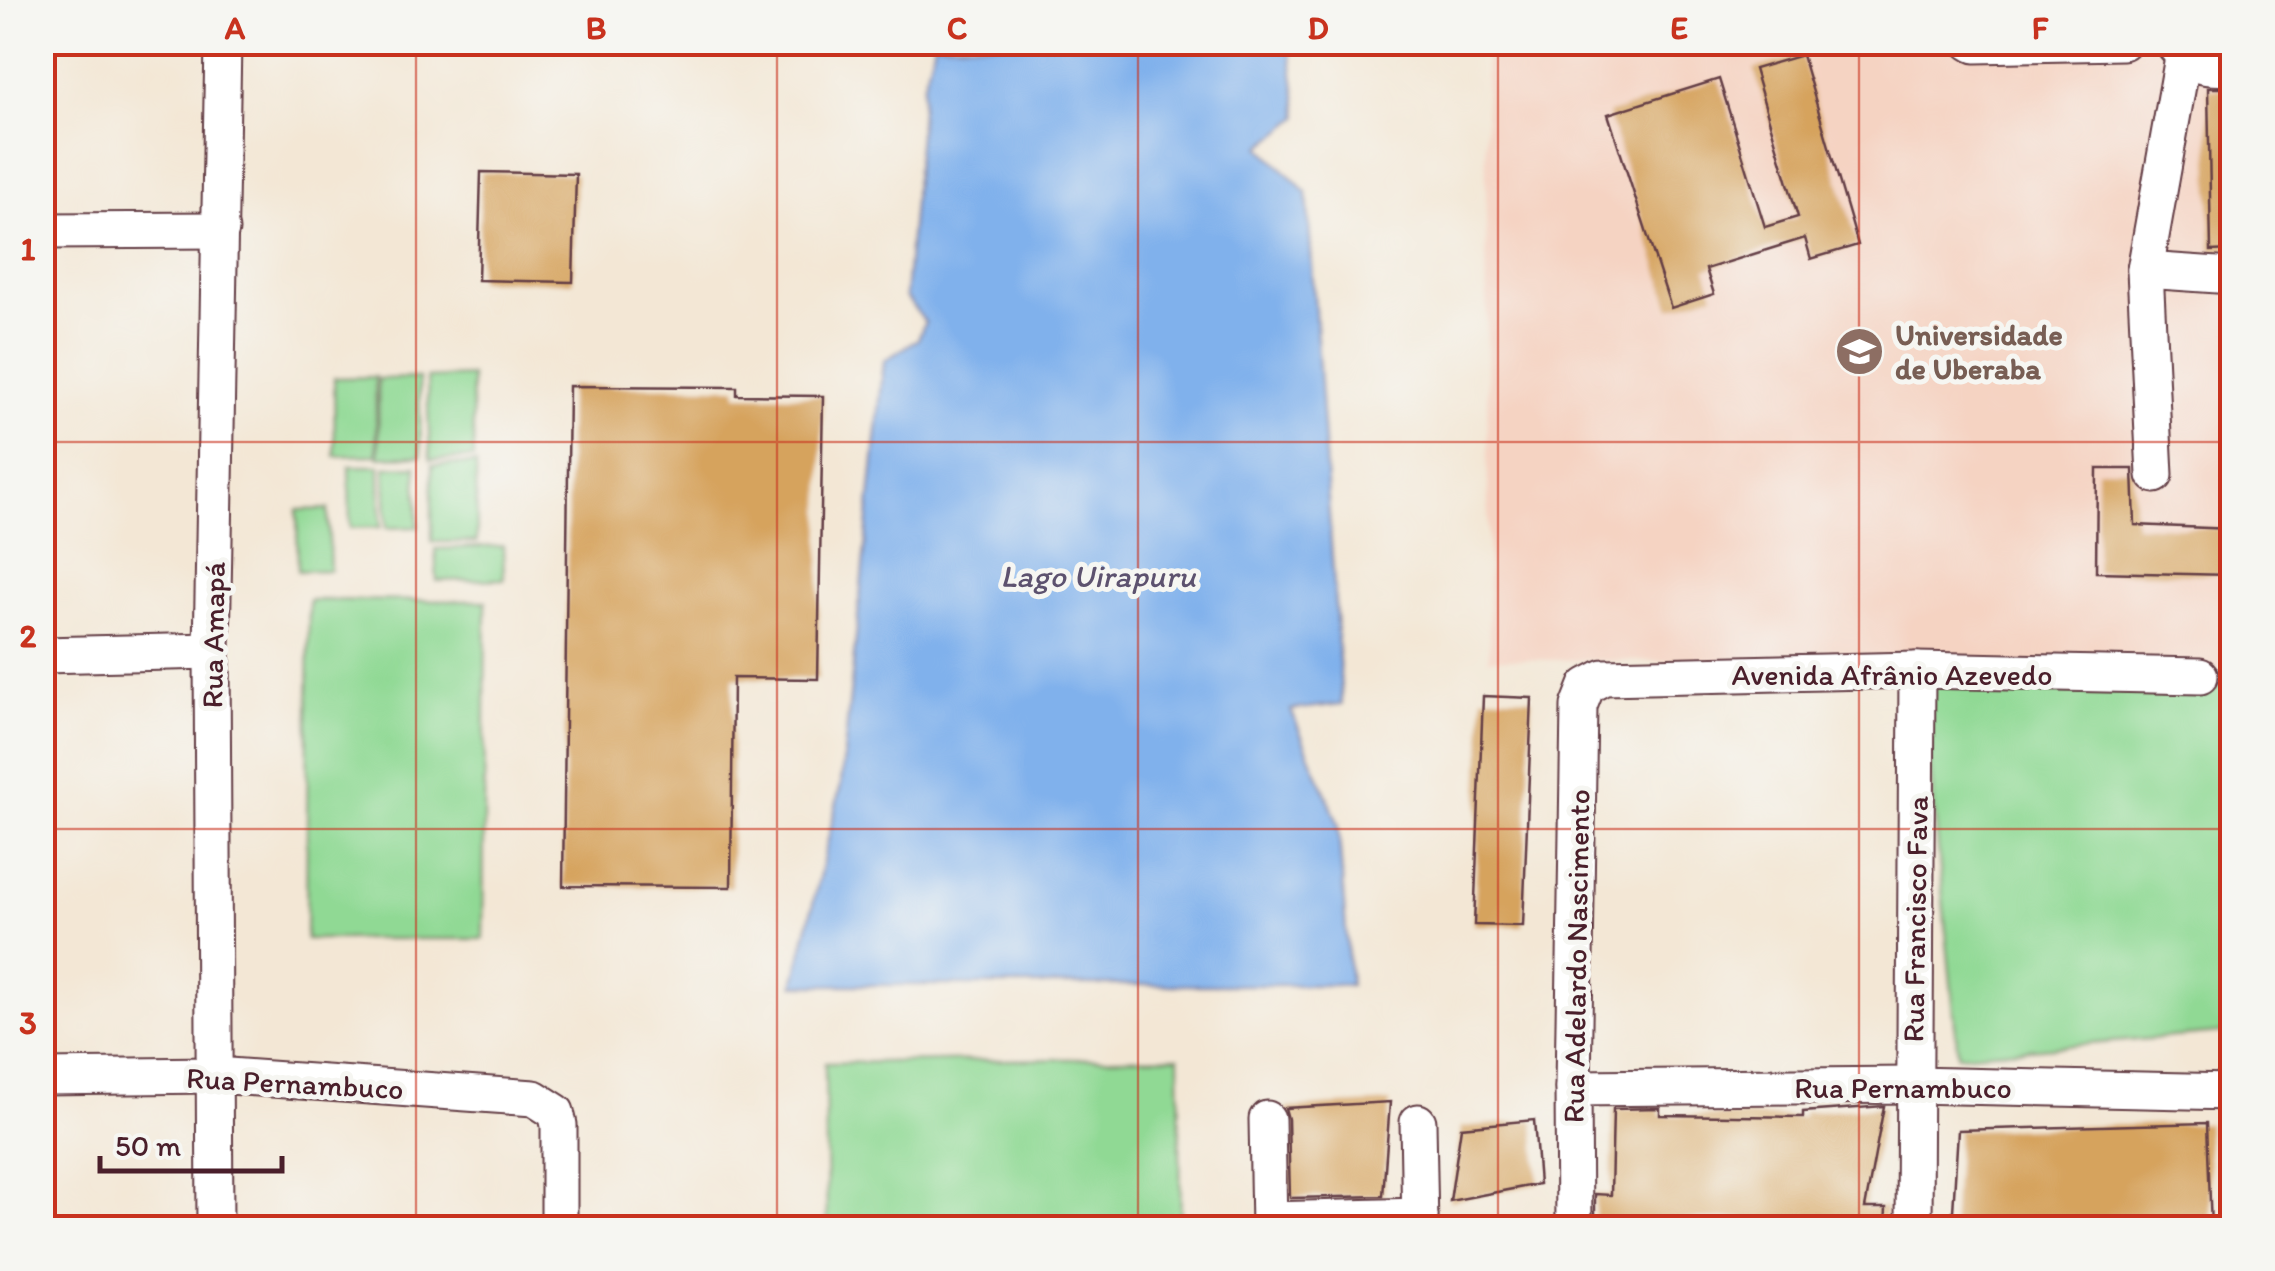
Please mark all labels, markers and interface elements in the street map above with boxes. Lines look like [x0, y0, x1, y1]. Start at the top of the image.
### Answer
text: A [224, 9, 246, 47]
text: B [586, 9, 606, 47]
text: C [947, 9, 967, 47]
text: D [1307, 9, 1329, 47]
text: E [1670, 9, 1688, 47]
text: F [2032, 9, 2049, 47]
text: 1 [21, 230, 36, 268]
place label: Universidade de Uberaba [1895, 316, 2063, 387]
school or university icon: Universidade de Uberaba [1834, 325, 1886, 377]
water label: Lago Uirapuru [1000, 557, 1197, 595]
street label: Rua Amapá [193, 561, 233, 709]
text: 2 [20, 617, 37, 655]
street label: Avenida Afrânio Azevedo [1732, 656, 2052, 693]
street label: Rua Adelardo Nascimento [1555, 789, 1597, 1123]
street label: Rua Francisco Fava [1894, 795, 1936, 1043]
text: 3 [19, 1004, 37, 1042]
street label: Rua Pernambuco [185, 1059, 405, 1107]
street label: Rua Pernambuco [1794, 1069, 2012, 1106]
scale bar [100, 1111, 282, 1173]
text: 50 m [115, 1127, 181, 1164]

